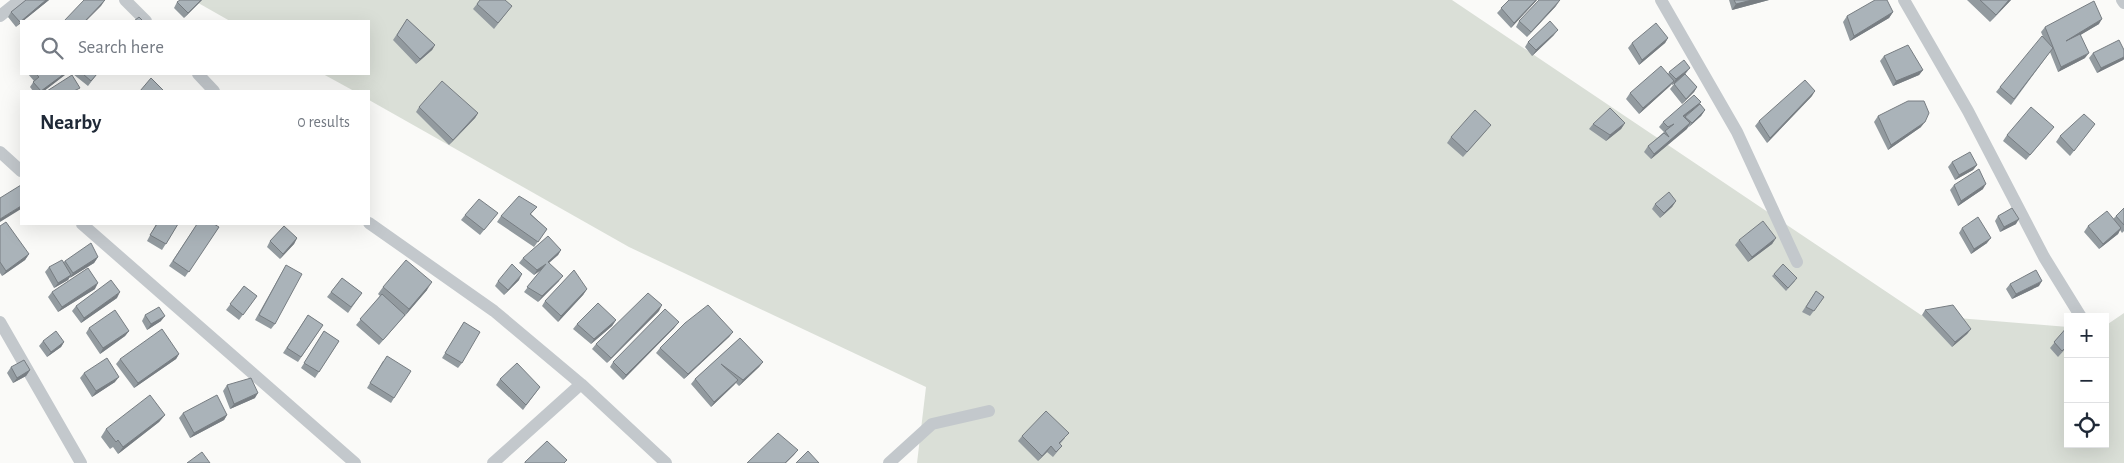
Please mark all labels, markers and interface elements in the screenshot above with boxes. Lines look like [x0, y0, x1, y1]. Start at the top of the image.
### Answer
search box [20, 20, 370, 75]
icon: search [38, 34, 66, 62]
text: Search here [78, 38, 164, 57]
text: Nearby [40, 112, 101, 133]
text: 0 results [297, 114, 350, 130]
map controls [2064, 313, 2109, 448]
button: + [2064, 313, 2109, 358]
button: − [2064, 358, 2109, 403]
button: locate [2064, 403, 2109, 448]

